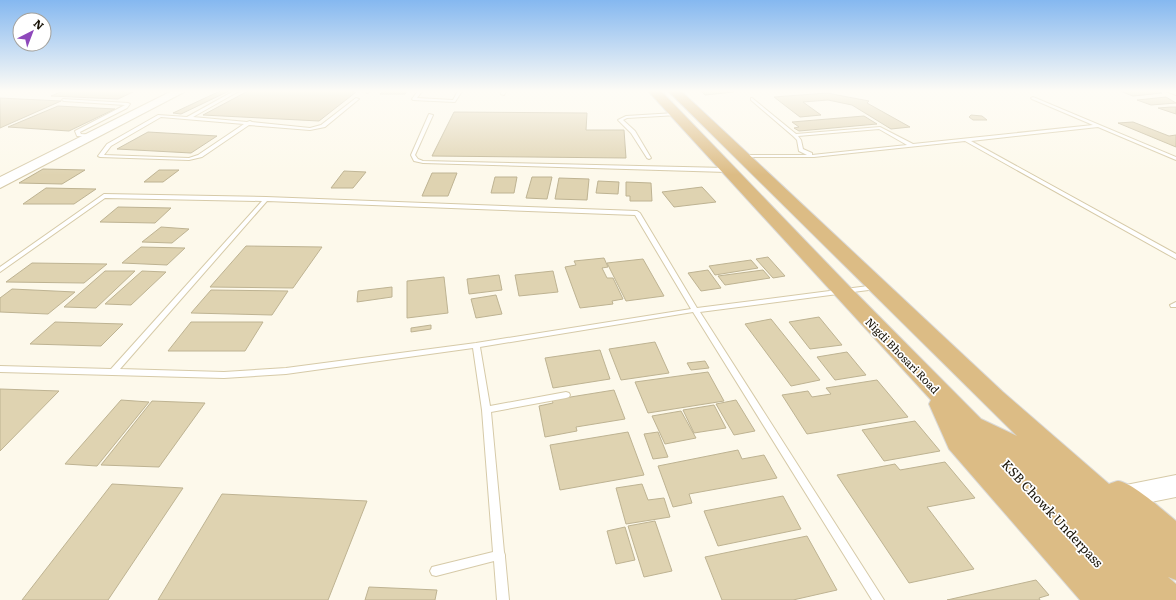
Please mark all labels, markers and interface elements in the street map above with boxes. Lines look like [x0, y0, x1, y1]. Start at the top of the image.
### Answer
north arrow [12, 12, 52, 52]
text: N [31, 15, 48, 33]
street label: Nigdi Bhosari Road [862, 313, 944, 397]
street label: KSB Chowk Underpass [998, 455, 1108, 571]

